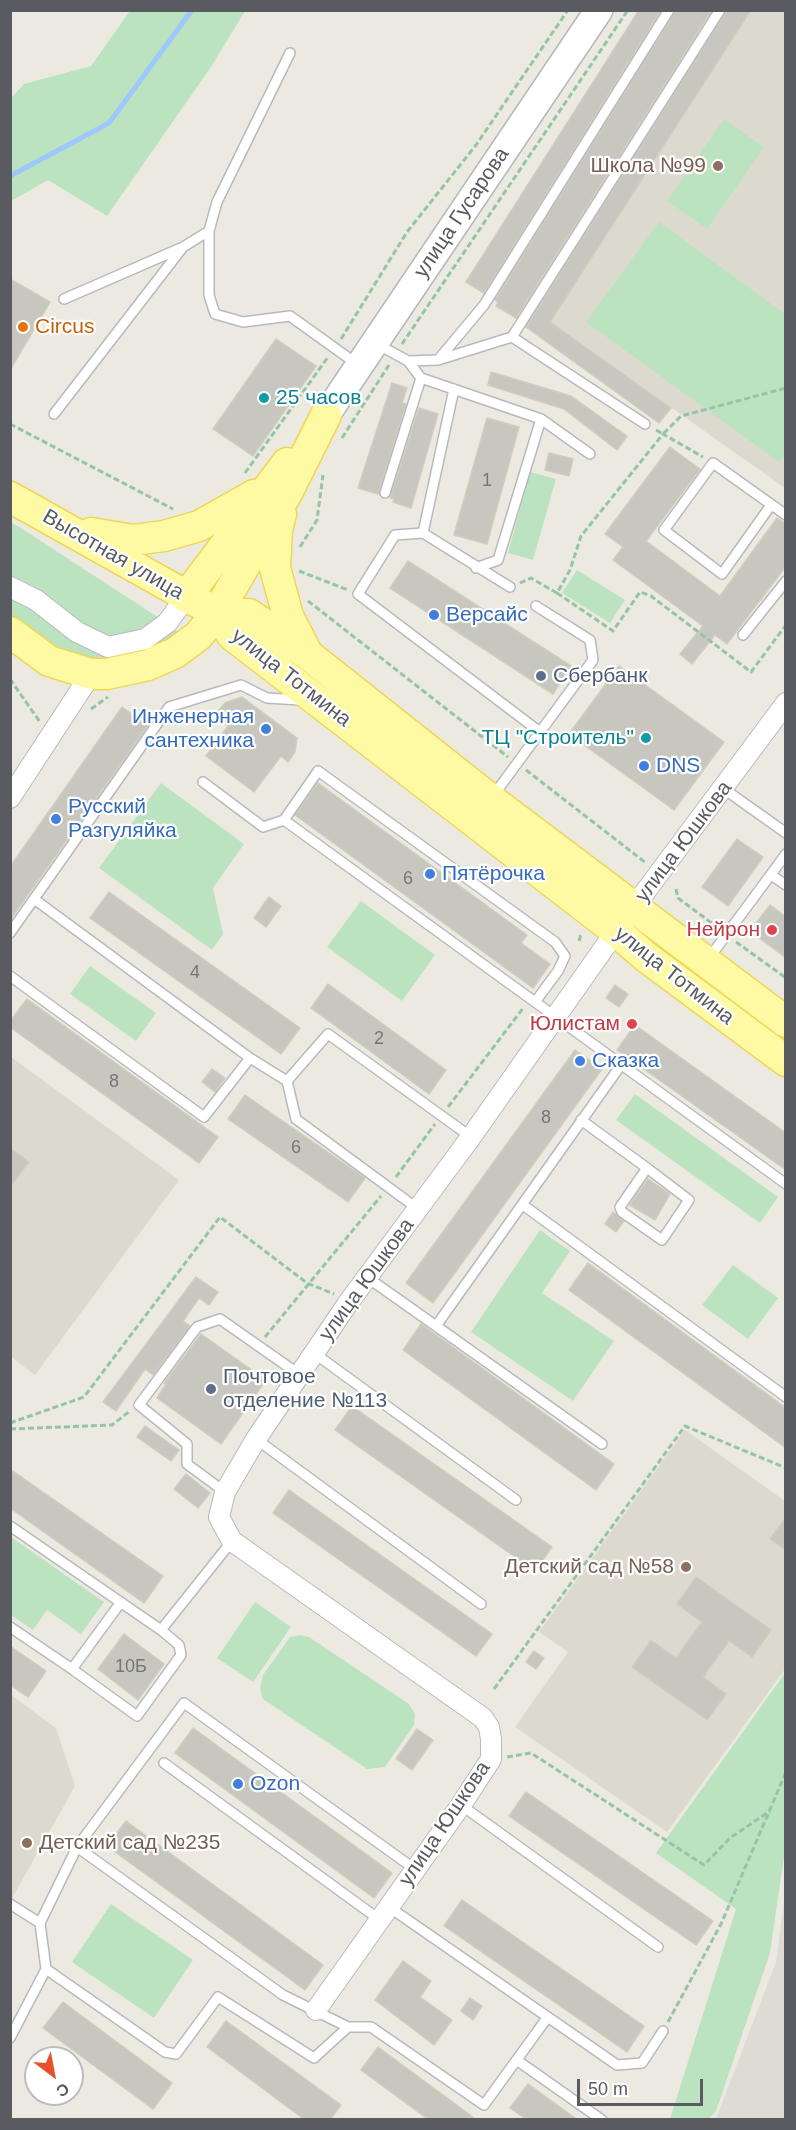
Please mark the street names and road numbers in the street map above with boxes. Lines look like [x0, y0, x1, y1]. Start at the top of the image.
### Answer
street label: улица Гусарова [409, 143, 515, 283]
street label: Высотная улица [38, 504, 188, 606]
street label: улица Тотмина [226, 623, 356, 733]
street label: улица Юшкова [630, 776, 738, 908]
street label: улица Тотмина [609, 921, 739, 1031]
street label: улица Юшкова [314, 1214, 420, 1346]
street label: улица Юшкова [394, 1757, 496, 1891]

